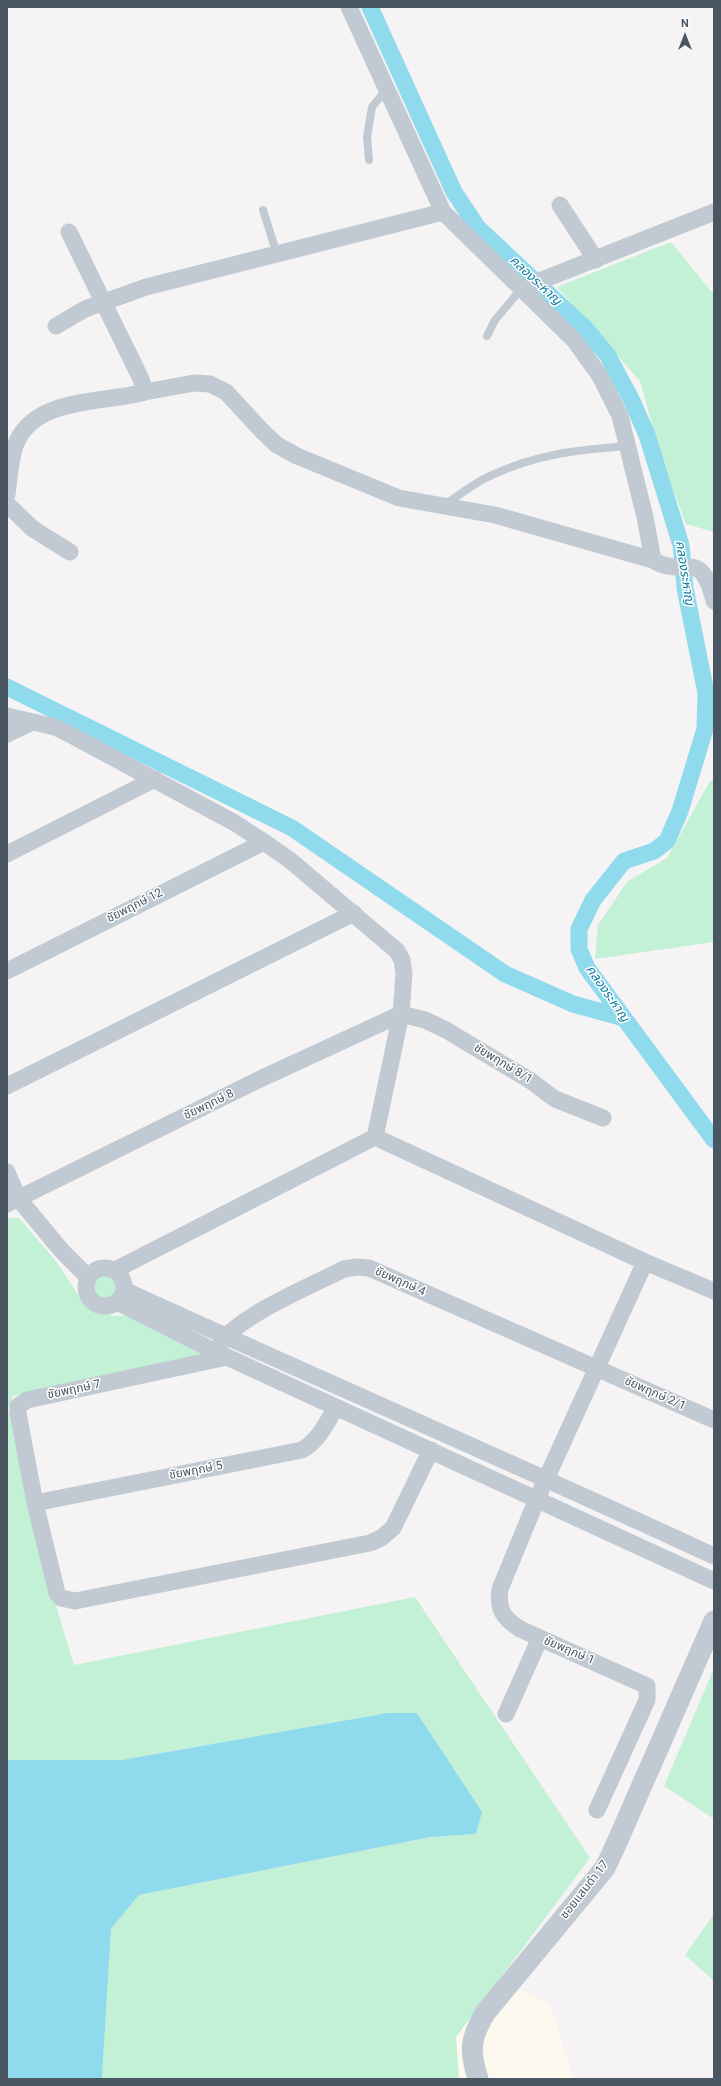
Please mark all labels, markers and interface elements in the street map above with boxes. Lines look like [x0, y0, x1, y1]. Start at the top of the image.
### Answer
north arrow [665, 16, 705, 56]
text: N [681, 17, 689, 30]
water label: คลองระหาญ [506, 253, 564, 309]
water label: คลองระหาญ [671, 540, 697, 606]
street label: ชัยพฤกษ์ 12 [105, 886, 165, 926]
water label: คลองระหาญ [582, 963, 632, 1025]
street label: ชัยพฤกษ์ 8/1 [471, 1041, 535, 1087]
street label: ชัยพฤกษ์ 8 [182, 1087, 236, 1123]
street label: ชัยพฤกษ์ 4 [372, 1264, 428, 1300]
street label: ชัยพฤกษ์ 2/1 [622, 1374, 688, 1414]
street label: ชัยพฤกษ์ 7 [46, 1377, 102, 1403]
street label: ชัยพฤกษ์ 5 [168, 1459, 224, 1483]
street label: ชัยพฤกษ์ 1 [541, 1634, 597, 1668]
street label: ซอยแสมดำ 17 [558, 1858, 612, 1922]

